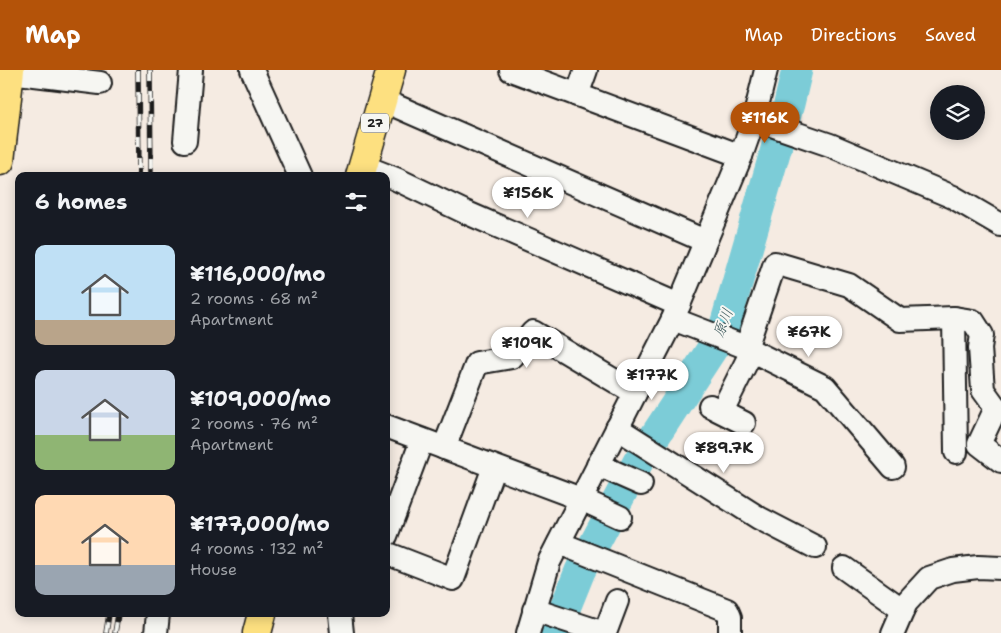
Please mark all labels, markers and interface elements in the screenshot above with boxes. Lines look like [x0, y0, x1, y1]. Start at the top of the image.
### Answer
text: Map [25, 19, 81, 51]
text: Map [745, 23, 783, 47]
text: Directions [811, 23, 897, 47]
text: Saved [925, 23, 976, 47]
map controls [930, 85, 985, 140]
button: layers [930, 85, 985, 140]
pin: ¥116K [730, 102, 800, 144]
text: ¥116K [742, 107, 788, 128]
road number: 27 [361, 114, 389, 132]
pin: ¥156K [493, 176, 563, 219]
text: ¥156K [503, 182, 553, 203]
text: 6 homes [35, 188, 127, 216]
icon: filters [342, 188, 370, 216]
text: ¥116,000/mo [190, 260, 326, 288]
icon: home [75, 265, 135, 325]
text: 2 rooms · 68 m² [190, 288, 318, 309]
water label: 原川 [708, 305, 738, 341]
text: Apartment [190, 309, 273, 330]
pin: ¥67K [779, 316, 839, 358]
text: ¥67K [787, 321, 831, 342]
pin: ¥109K [492, 326, 562, 369]
text: ¥109K [502, 332, 552, 353]
pin: ¥177K [617, 358, 687, 401]
text: ¥177K [627, 364, 677, 385]
text: ¥109,000/mo [190, 385, 331, 413]
icon: home [75, 390, 135, 450]
text: 2 rooms · 76 m² [190, 413, 318, 434]
pin: ¥89.7K [683, 432, 765, 474]
text: Apartment [190, 434, 273, 455]
text: ¥89.7K [695, 437, 753, 458]
text: ¥177,000/mo [190, 510, 330, 538]
icon: home [75, 515, 135, 575]
text: 4 rooms · 132 m² [190, 538, 324, 559]
text: House [190, 559, 237, 580]

